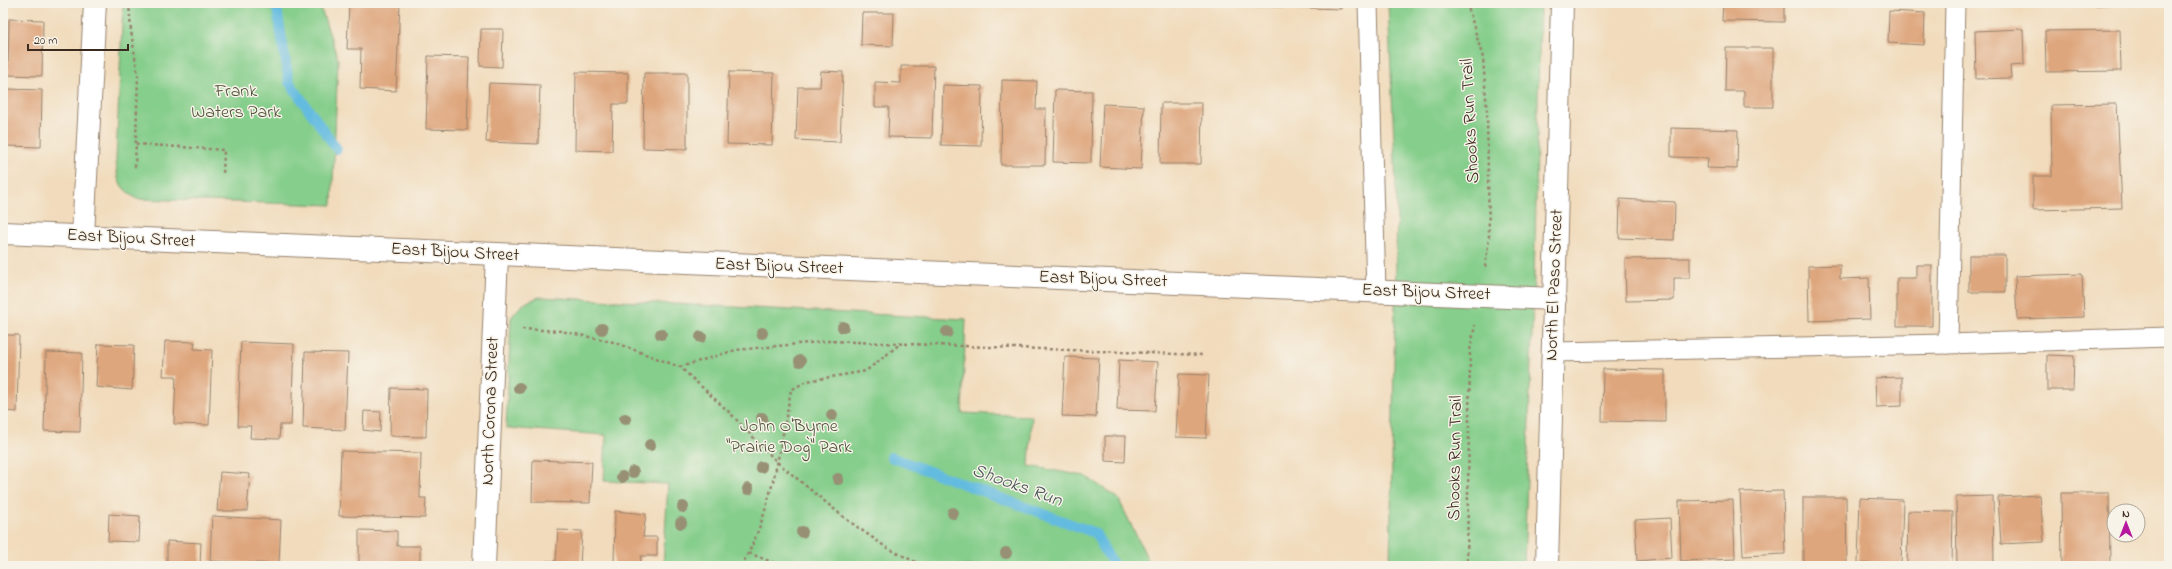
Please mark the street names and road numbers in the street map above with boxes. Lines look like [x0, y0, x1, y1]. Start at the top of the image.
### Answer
street label: Shooks Run Trail [1455, 58, 1487, 184]
street label: North El Paso Street [1539, 209, 1571, 361]
street label: East Bijou Street [66, 223, 196, 255]
street label: East Bijou Street [390, 237, 520, 269]
street label: East Bijou Street [714, 252, 844, 282]
street label: East Bijou Street [1038, 265, 1168, 295]
street label: East Bijou Street [1361, 278, 1491, 308]
street label: North Corona Street [475, 336, 507, 486]
street label: Shooks Run Trail [1442, 395, 1470, 521]

